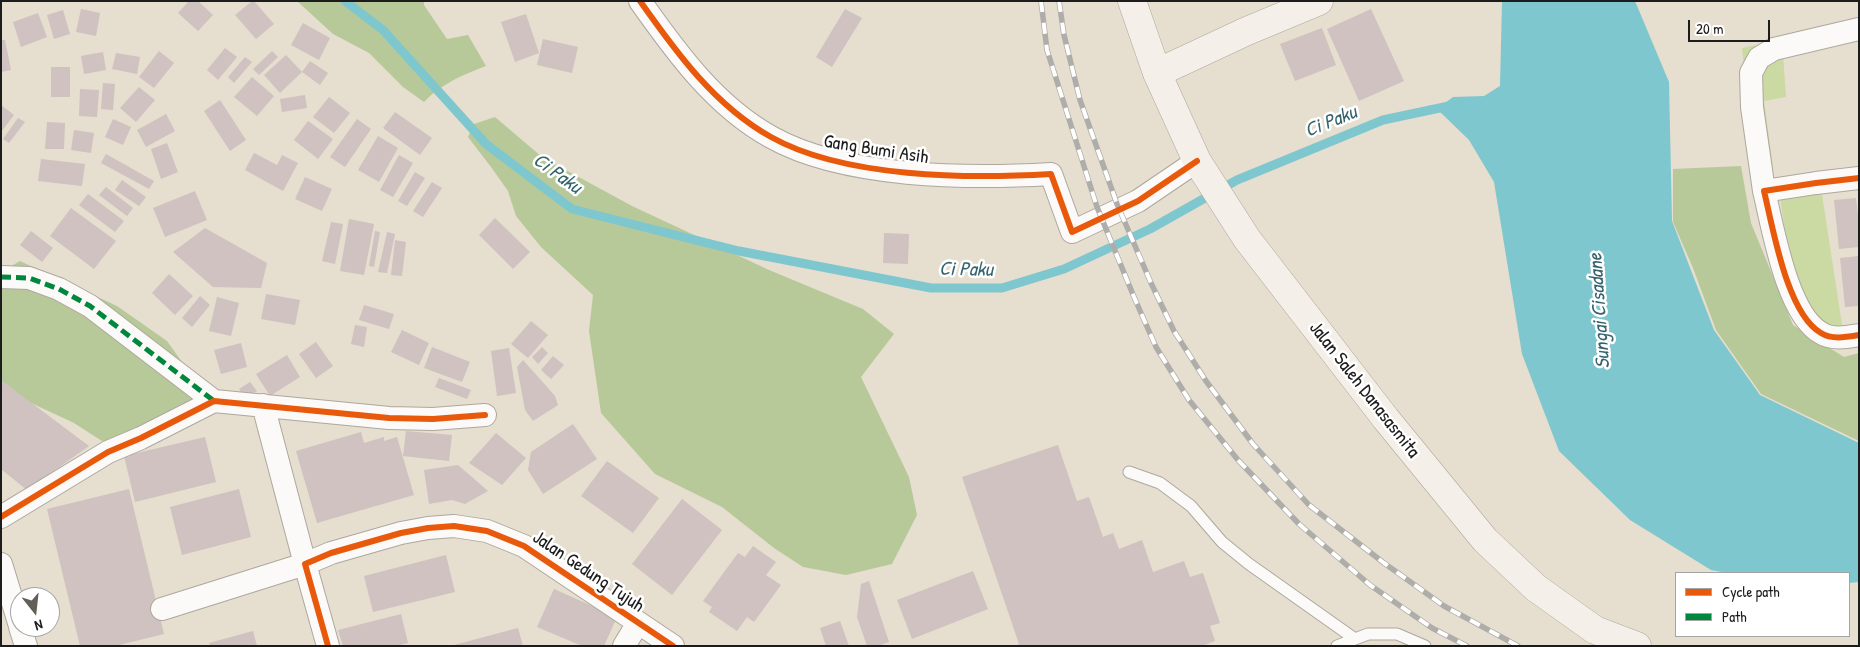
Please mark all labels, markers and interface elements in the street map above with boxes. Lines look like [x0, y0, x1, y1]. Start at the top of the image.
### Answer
scale bar [1690, 10, 1772, 42]
text: 20 m [1696, 18, 1723, 39]
water label: Ci Paku [1302, 101, 1360, 143]
street label: Gang Bumi Asih [822, 130, 930, 170]
water label: Ci Paku [528, 148, 586, 200]
water label: Sungai Cisadane [1584, 252, 1616, 370]
water label: Ci Paku [939, 258, 993, 282]
street label: Jalan Saleh Danasasmita [1304, 317, 1424, 463]
street label: Jalan Gedung Tujuh [528, 526, 648, 618]
legend [1675, 572, 1850, 637]
text: Cycle path [1722, 581, 1780, 602]
north arrow [10, 587, 60, 637]
text: Path [1722, 606, 1747, 627]
text: N [33, 616, 45, 636]

